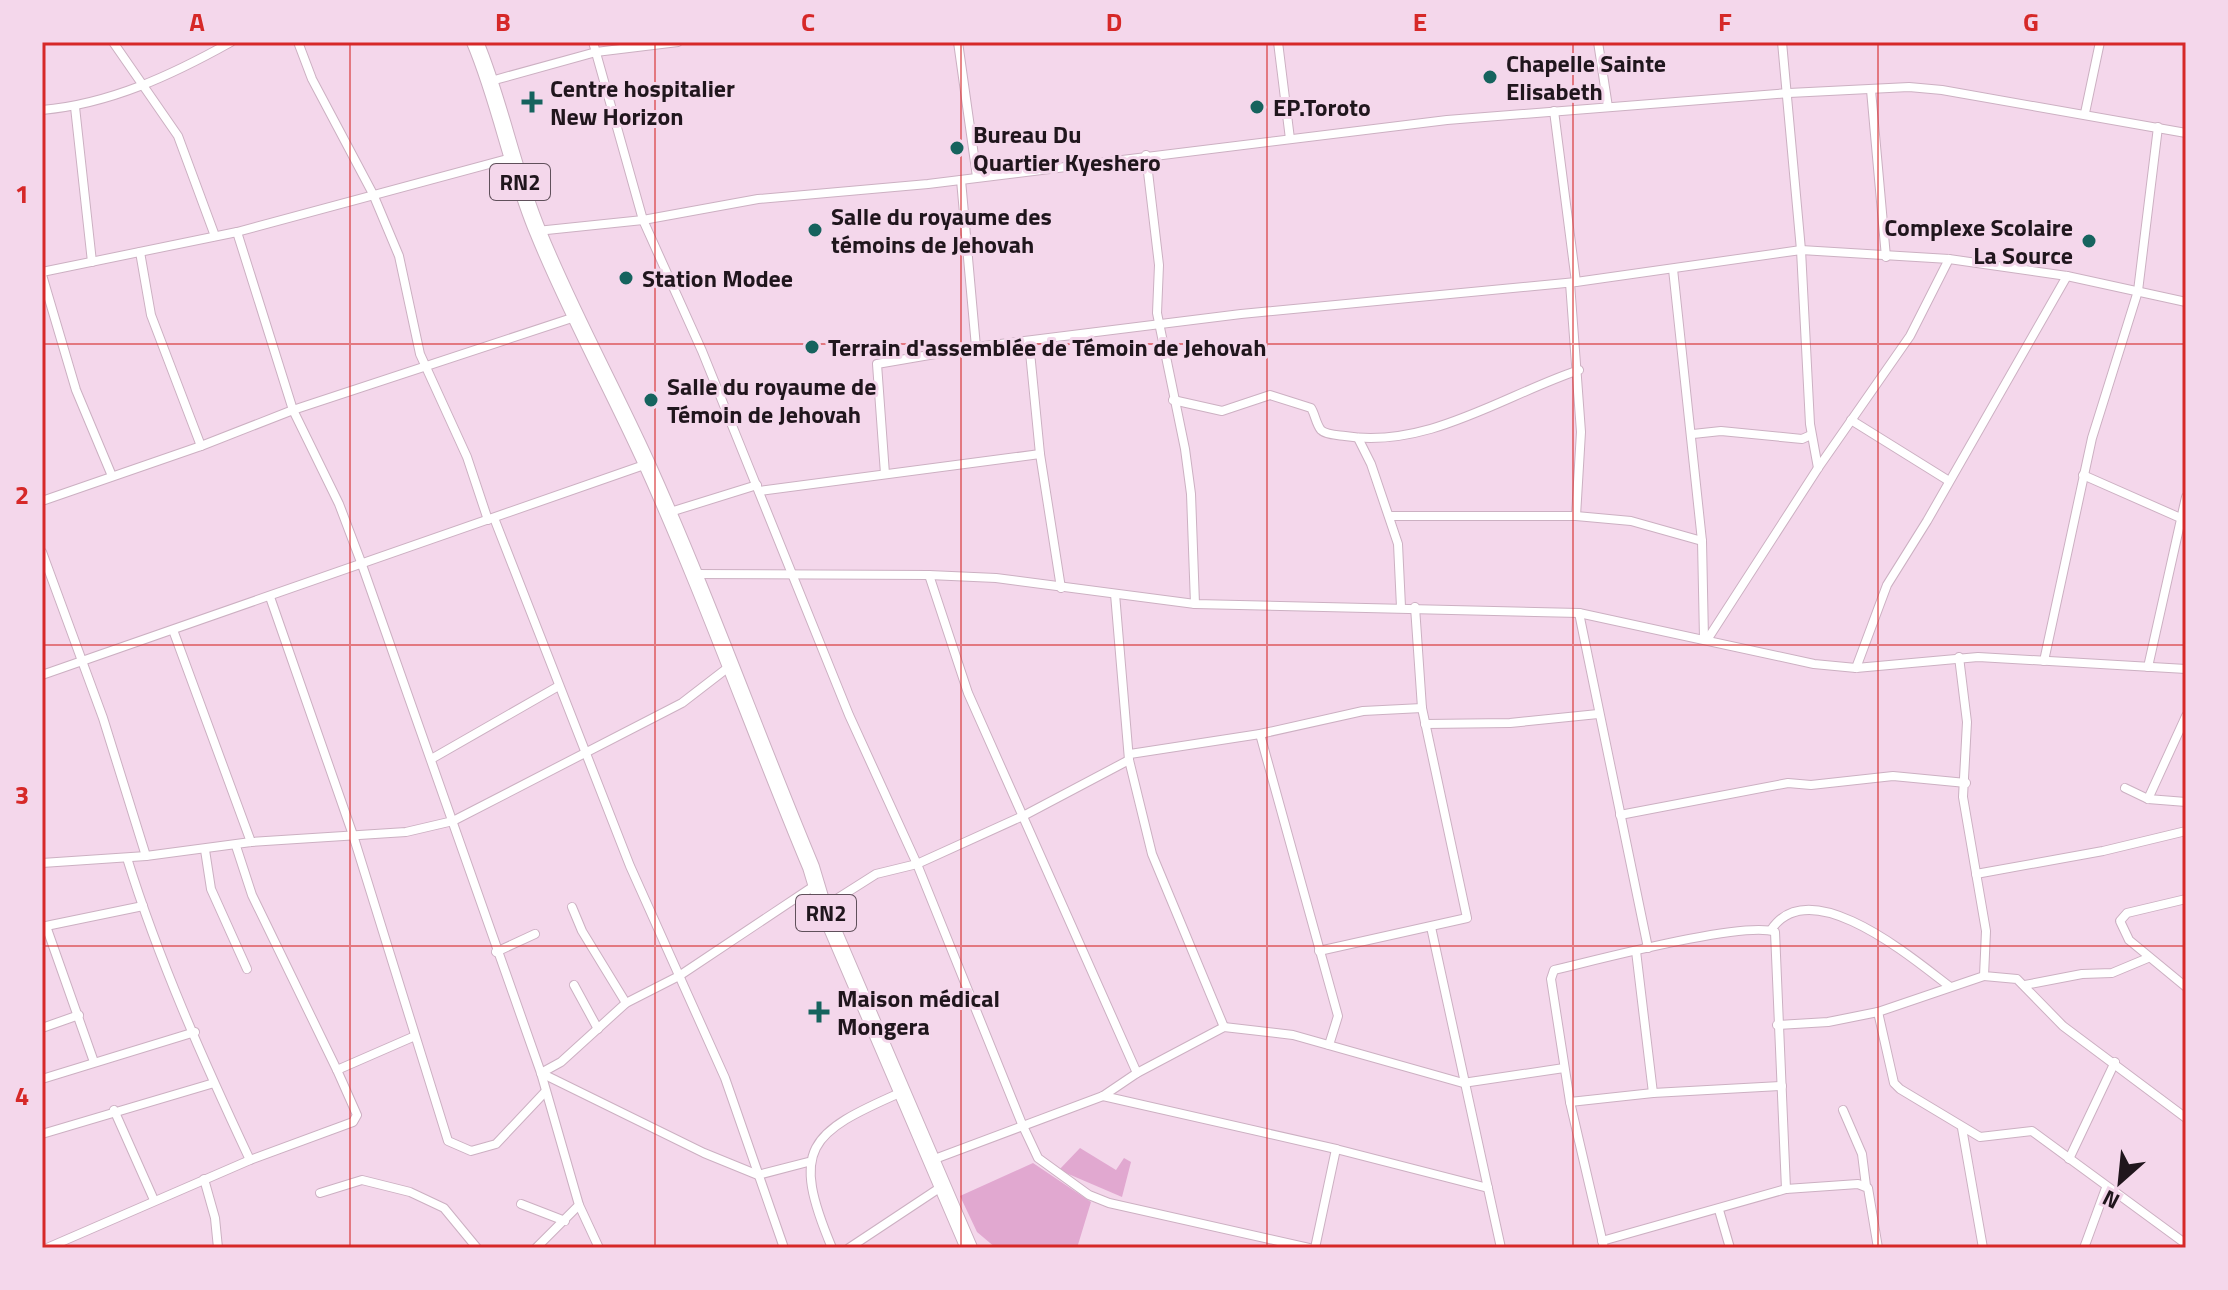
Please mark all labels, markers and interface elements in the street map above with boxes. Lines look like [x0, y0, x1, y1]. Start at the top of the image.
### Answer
text: A [189, 2, 205, 41]
text: B [495, 2, 511, 41]
text: C [801, 2, 815, 41]
text: D [1106, 2, 1122, 41]
text: E [1413, 2, 1427, 41]
text: F [1718, 2, 1732, 41]
text: G [2023, 2, 2039, 41]
place label: Chapelle Sainte Elisabeth [1506, 45, 1666, 109]
marker: Chapelle Sainte Elisabeth [1481, 68, 1499, 86]
place label: Centre hospitalier New Horizon [550, 70, 735, 134]
place label: EP.Toroto [1273, 89, 1371, 125]
marker: Centre hospitalier New Horizon [521, 91, 543, 113]
marker: EP.Toroto [1248, 98, 1266, 116]
place label: Bureau Du Quartier Kyeshero [973, 116, 1161, 180]
marker: Bureau Du Quartier Kyeshero [948, 139, 966, 157]
road number: RN2 [490, 164, 550, 200]
text: 1 [15, 174, 29, 213]
place label: Salle du royaume des témoins de Jehovah [831, 198, 1052, 262]
place label: Complexe Scolaire La Source [1884, 209, 2073, 273]
marker: Salle du royaume des témoins de Jehovah [806, 221, 824, 239]
marker: Complexe Scolaire La Source [2080, 232, 2098, 250]
place label: Station Modee [642, 260, 793, 296]
marker: Station Modee [617, 269, 635, 287]
place label: Terrain d'assemblée de Témoin de Jehovah [828, 329, 1266, 365]
marker: Terrain d'assemblée de Témoin de Jehovah [803, 338, 821, 356]
place label: Salle du royaume de Témoin de Jehovah [667, 368, 876, 432]
marker: Salle du royaume de Témoin de Jehovah [642, 391, 660, 409]
text: 2 [15, 475, 29, 514]
text: 3 [15, 775, 29, 814]
road number: RN2 [796, 895, 856, 931]
place label: Maison médical Mongera [837, 980, 1000, 1044]
marker: Maison médical Mongera [808, 1001, 830, 1023]
text: 4 [15, 1076, 29, 1115]
north arrow [2080, 1142, 2160, 1222]
text: N [2096, 1181, 2125, 1218]

